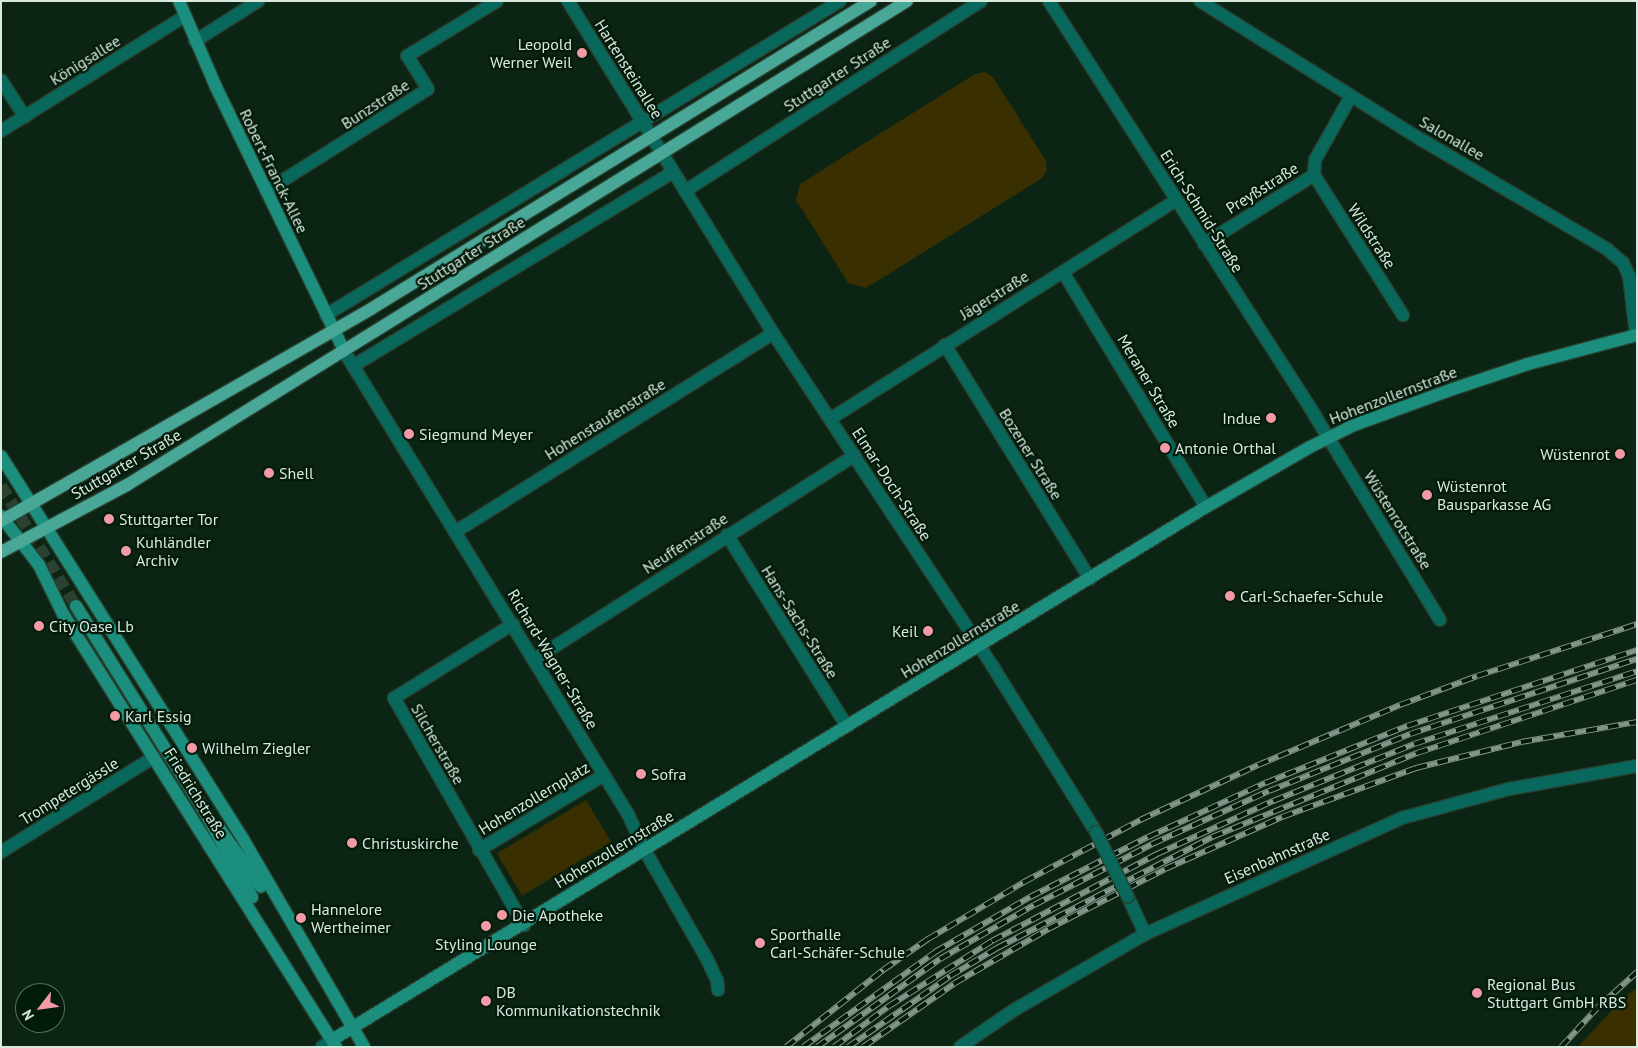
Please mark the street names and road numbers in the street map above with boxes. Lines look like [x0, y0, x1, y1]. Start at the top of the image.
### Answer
street label: Hartensteinallee [591, 16, 667, 122]
street label: Königsallee [46, 31, 124, 89]
street label: Stuttgarter Straße [780, 32, 894, 116]
street label: Bunzstraße [337, 75, 413, 133]
street label: Robert-Franck-Allee [236, 106, 312, 236]
street label: Salonallee [1416, 112, 1488, 164]
street label: Erich-Schmid-Straße [1156, 146, 1248, 276]
street label: Preyßstraße [1222, 158, 1302, 218]
street label: Wildstraße [1344, 200, 1400, 272]
street label: Stuttgarter Straße [413, 212, 529, 294]
street label: Jägerstraße [956, 266, 1032, 324]
street label: Meraner Straße [1114, 331, 1184, 431]
street label: Hohenzollernstraße [1326, 362, 1460, 428]
street label: Hohenstaufenstraße [541, 374, 669, 464]
street label: Bozener Straße [995, 405, 1067, 503]
street label: Elmar-Doch-Straße [848, 424, 936, 544]
street label: Stuttgarter Straße [68, 425, 184, 503]
street label: Wüstenrotstraße [1360, 467, 1436, 573]
street label: Neuffenstraße [639, 508, 731, 578]
street label: Hans-Sachs-Straße [757, 562, 843, 682]
street label: Richard-Wagner-Straße [504, 586, 602, 732]
street label: Hohenzollernstraße [897, 596, 1023, 682]
street label: Silcherstraße [407, 700, 469, 788]
street label: Friedrichstraße [160, 744, 232, 842]
street label: Trompetergässle [16, 753, 122, 829]
street label: Hohenzollernplatz [475, 757, 593, 839]
street label: Hohenzollernstraße [551, 806, 677, 892]
street label: Eisenbahnstraße [1221, 824, 1333, 888]

